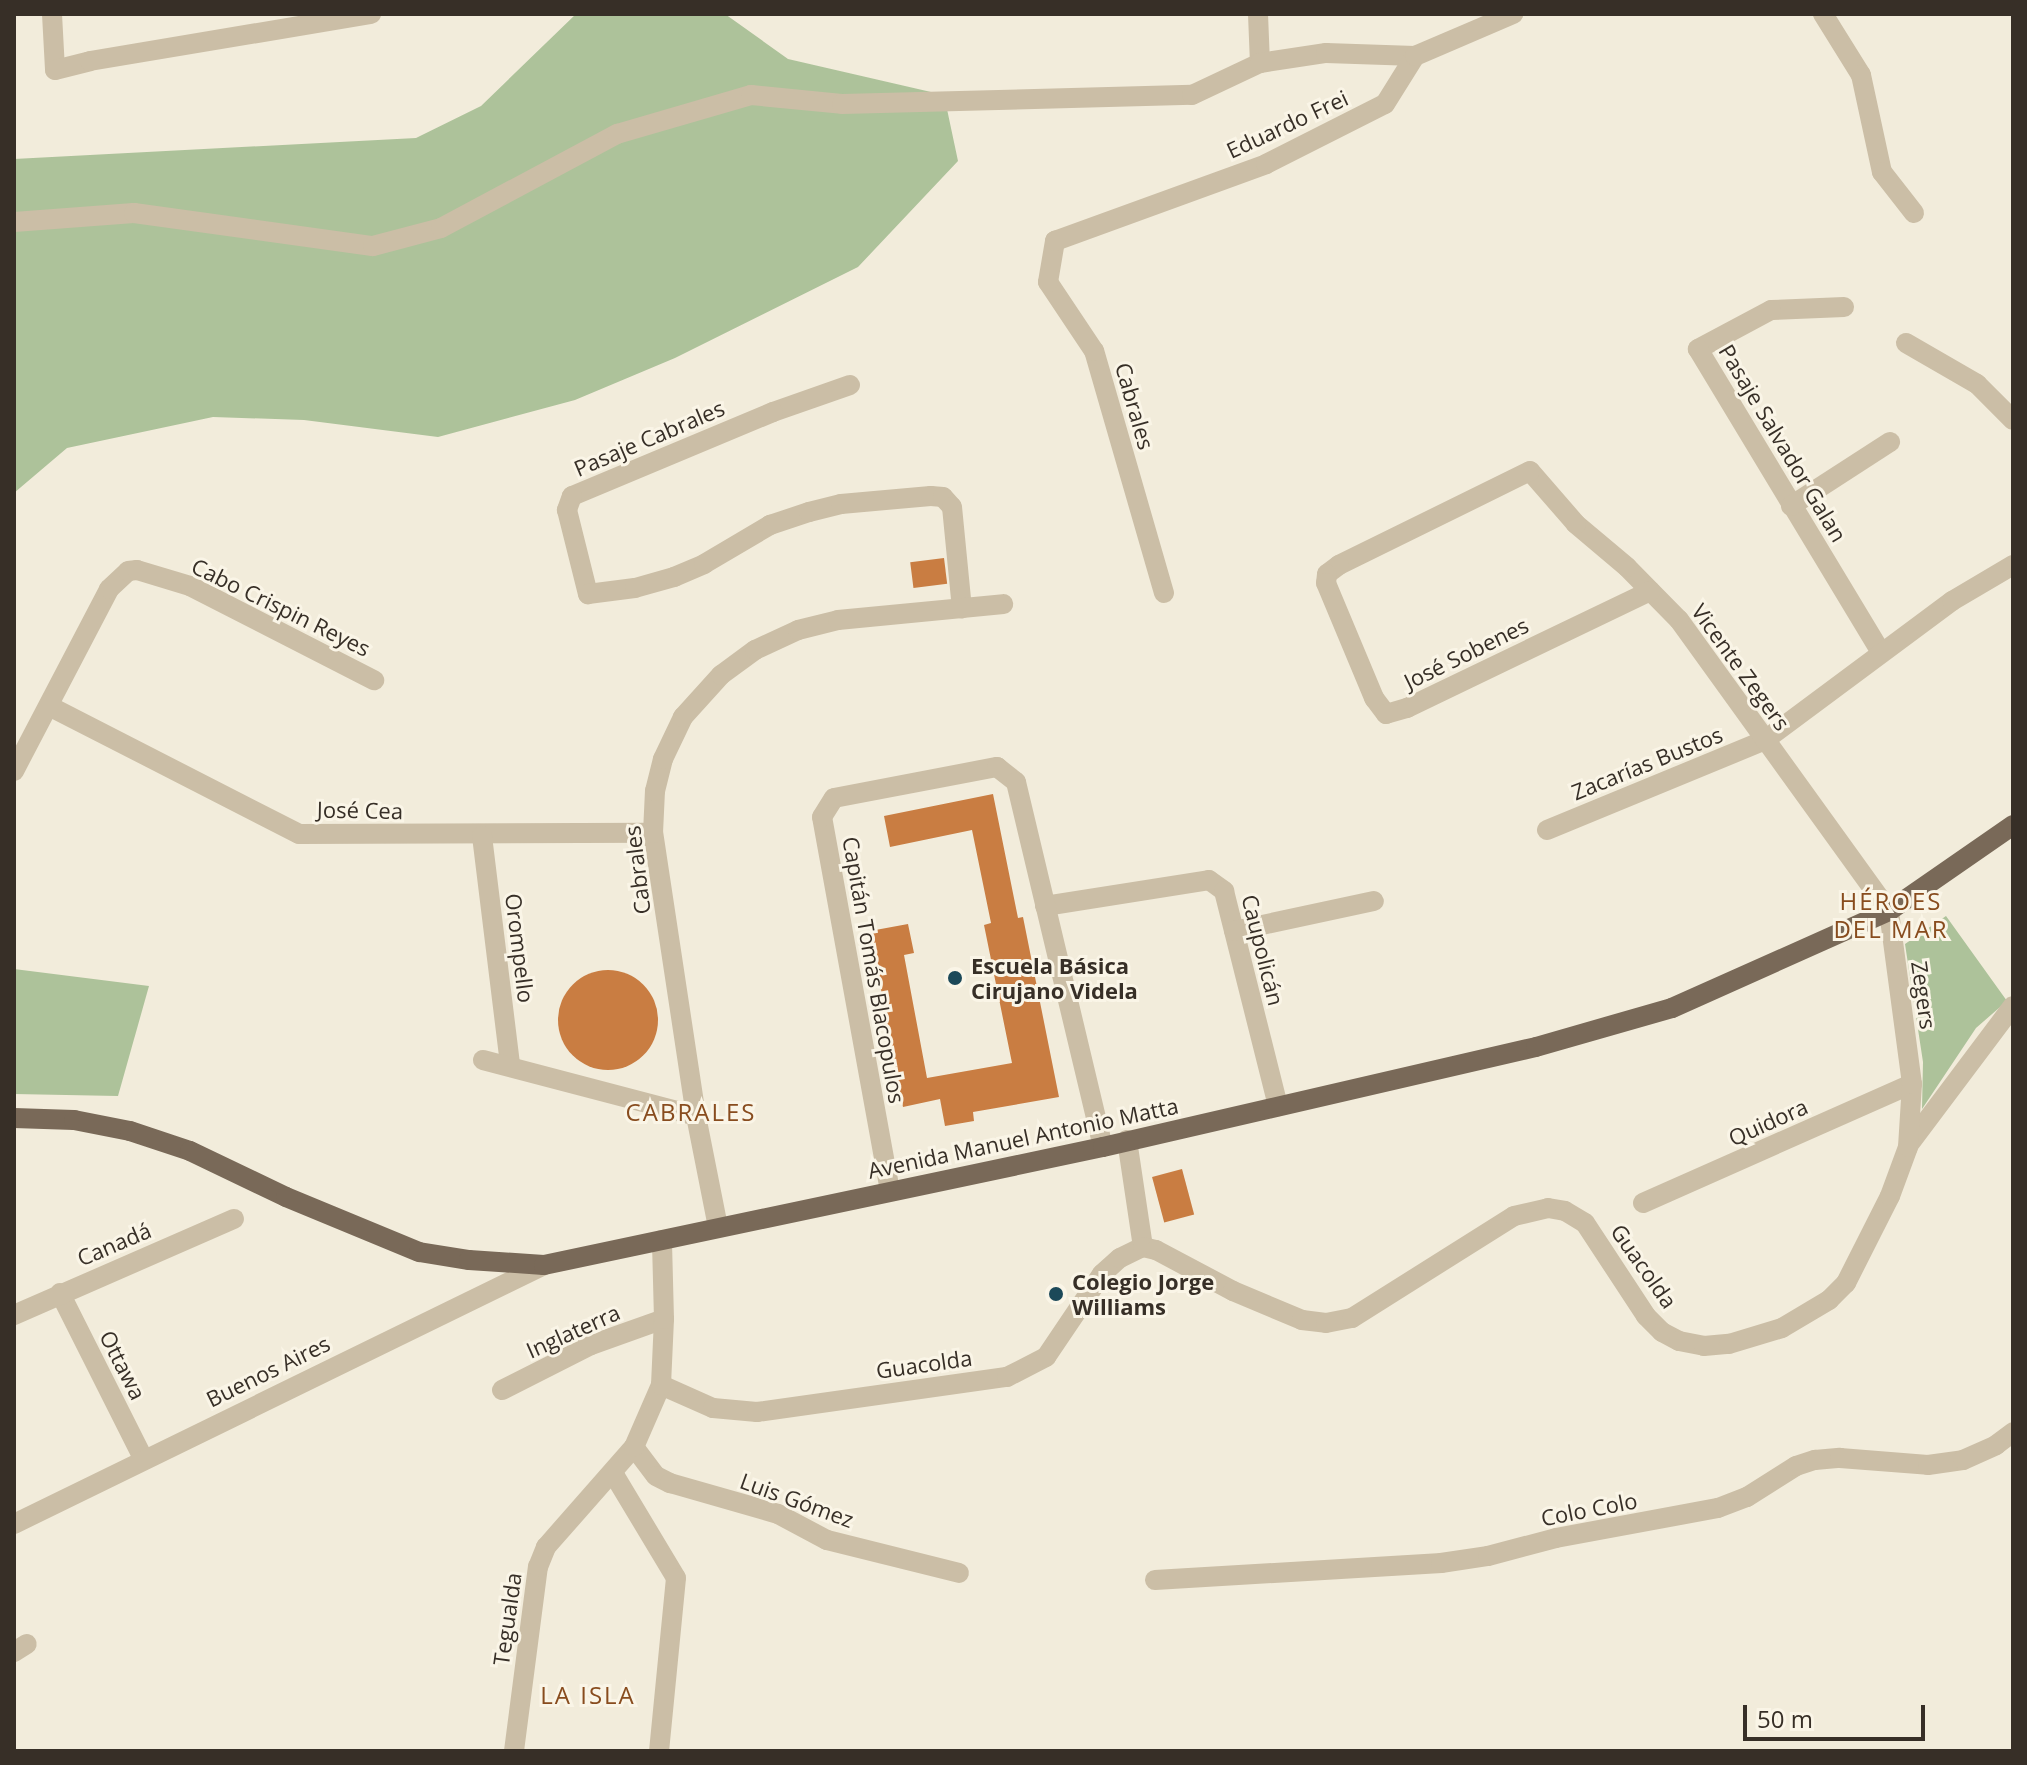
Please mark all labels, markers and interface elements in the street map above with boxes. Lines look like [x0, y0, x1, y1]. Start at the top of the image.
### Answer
street label: Eduardo Frei [1222, 84, 1352, 164]
street label: Pasaje Salvador Galan [1714, 339, 1852, 547]
street label: Cabrales [1110, 360, 1160, 452]
street label: Pasaje Cabrales [570, 394, 728, 482]
street label: Cabo Crispin Reyes [187, 552, 375, 662]
street label: Vicente Zegers [1686, 599, 1796, 735]
street label: José Sobenes [1399, 612, 1533, 694]
street label: Zacarías Bustos [1568, 721, 1726, 805]
street label: José Cea [317, 796, 403, 824]
street label: Cabrales [618, 824, 656, 916]
street label: Capitán Tomás Blacopulos [838, 835, 910, 1105]
district label: HÉROES DEL MAR [1833, 887, 1949, 943]
street label: Orompello [500, 892, 540, 1004]
street label: Caupolicán [1236, 892, 1290, 1008]
place label: Escuela Básica Cirujano Videla [971, 952, 1138, 1004]
street label: Zegers [1906, 959, 1942, 1031]
marker: Escuela Básica Cirujano Videla [946, 969, 964, 987]
street label: Avenida Manuel Antonio Matta [865, 1092, 1181, 1184]
street label: Quidora [1724, 1093, 1812, 1151]
district label: CABRALES [626, 1098, 756, 1126]
street label: Canadá [73, 1217, 155, 1271]
street label: Guacolda [1605, 1219, 1683, 1313]
place label: Colegio Jorge Williams [1072, 1268, 1214, 1320]
marker: Colegio Jorge Williams [1047, 1285, 1065, 1303]
street label: Inglaterra [522, 1299, 624, 1363]
street label: Ottawa [94, 1326, 152, 1404]
street label: Buenos Aires [202, 1330, 334, 1412]
street label: Guacolda [874, 1344, 974, 1384]
street label: Luis Gómez [737, 1467, 857, 1533]
street label: Colo Colo [1539, 1487, 1639, 1531]
street label: Tegualda [487, 1571, 527, 1667]
district label: LA ISLA [540, 1681, 636, 1709]
scale bar [1747, 1689, 1929, 1739]
text: 50 m [1757, 1702, 1813, 1735]

